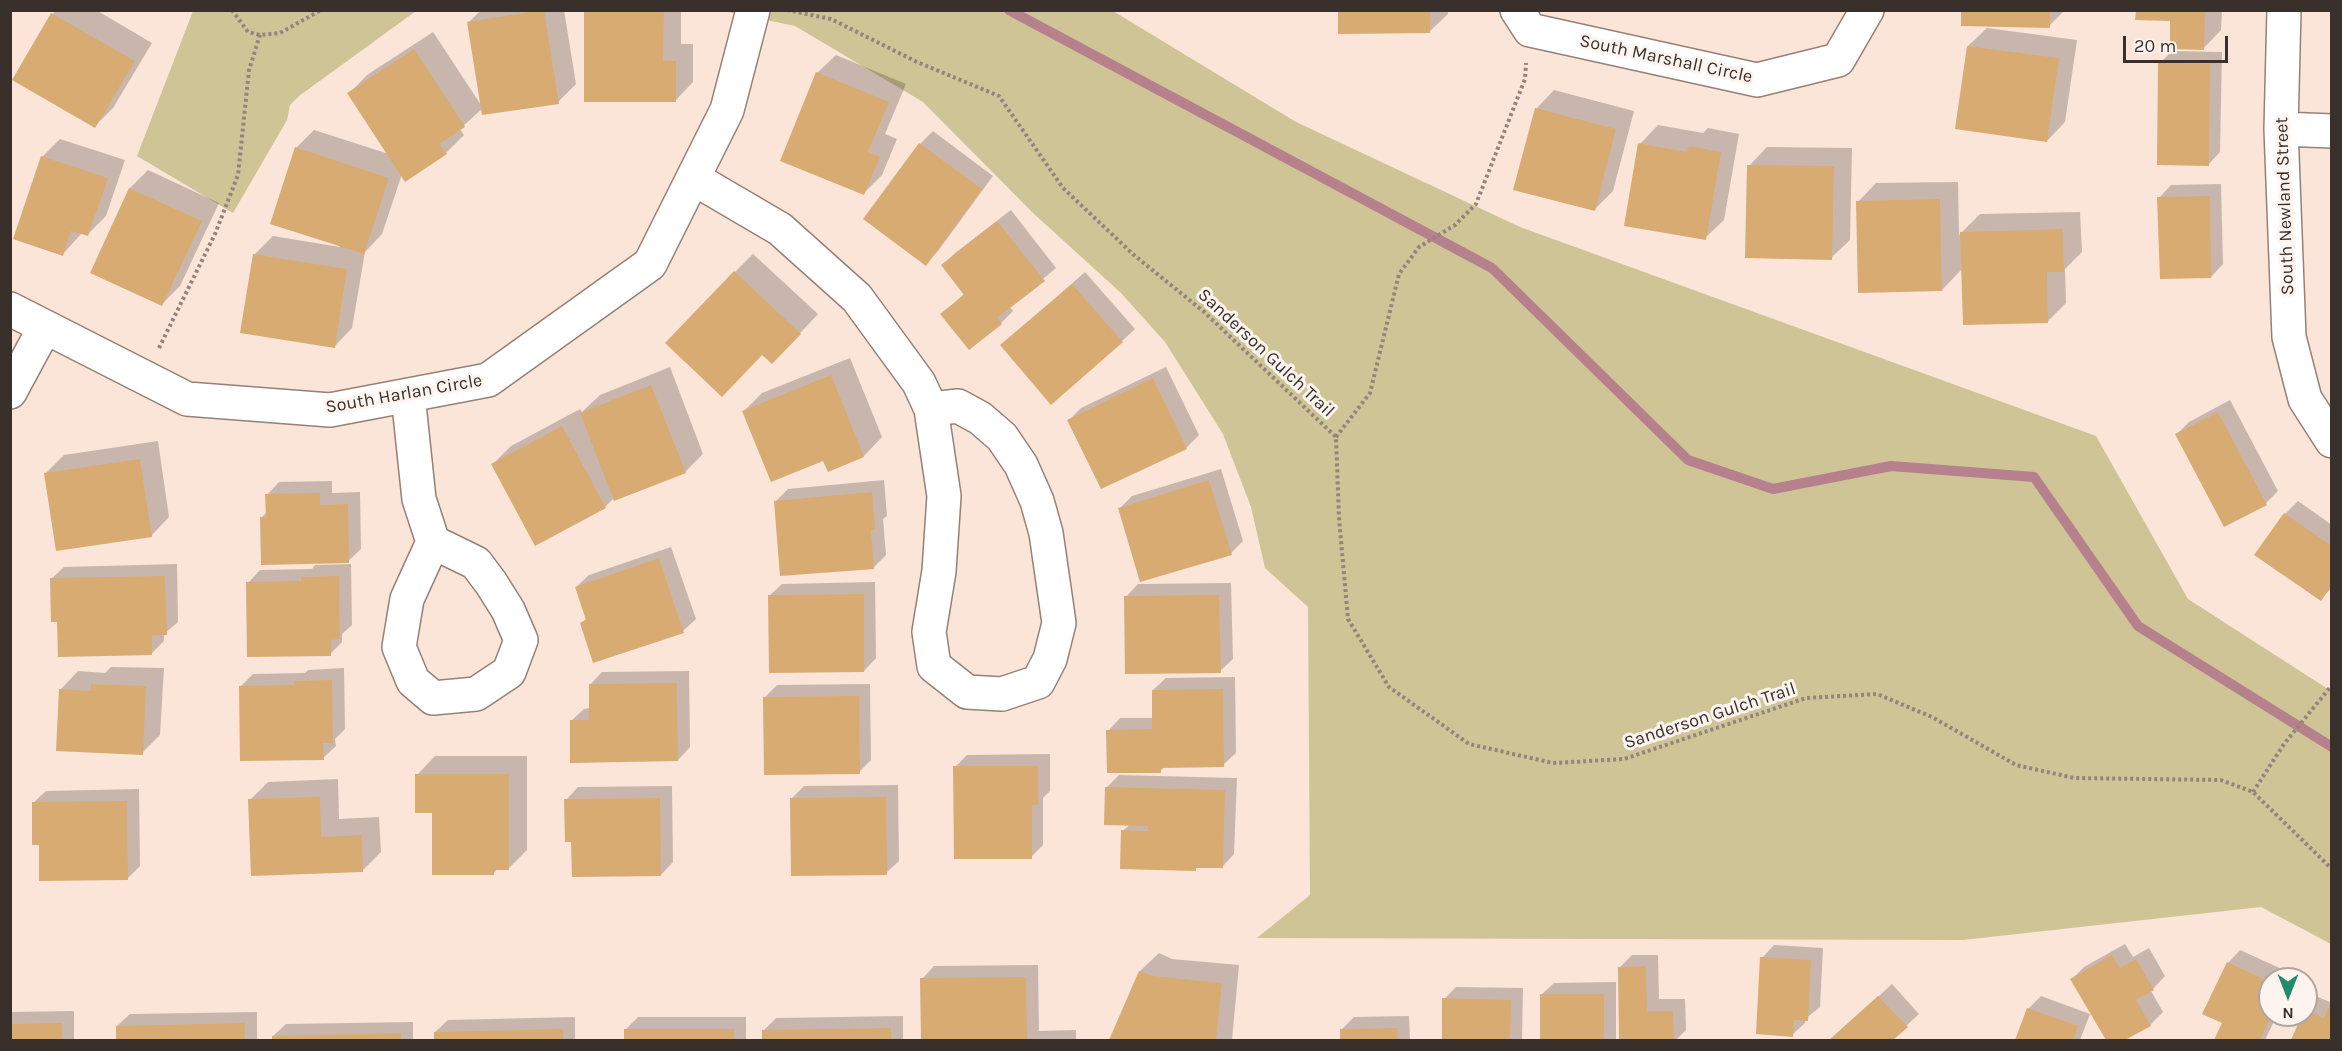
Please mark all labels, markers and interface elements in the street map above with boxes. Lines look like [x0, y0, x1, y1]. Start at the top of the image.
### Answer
scale bar [2126, 24, 2231, 62]
street label: South Marshall Circle [1578, 30, 1754, 88]
text: 20 m [2134, 35, 2176, 57]
street label: South Newland Street [2271, 117, 2299, 295]
street label: Sanderson Gulch Trail [1193, 284, 1339, 422]
street label: South Harlan Circle [324, 370, 484, 418]
street label: Sanderson Gulch Trail [1622, 678, 1798, 754]
north arrow [2258, 967, 2318, 1027]
text: N [2282, 1004, 2294, 1023]

